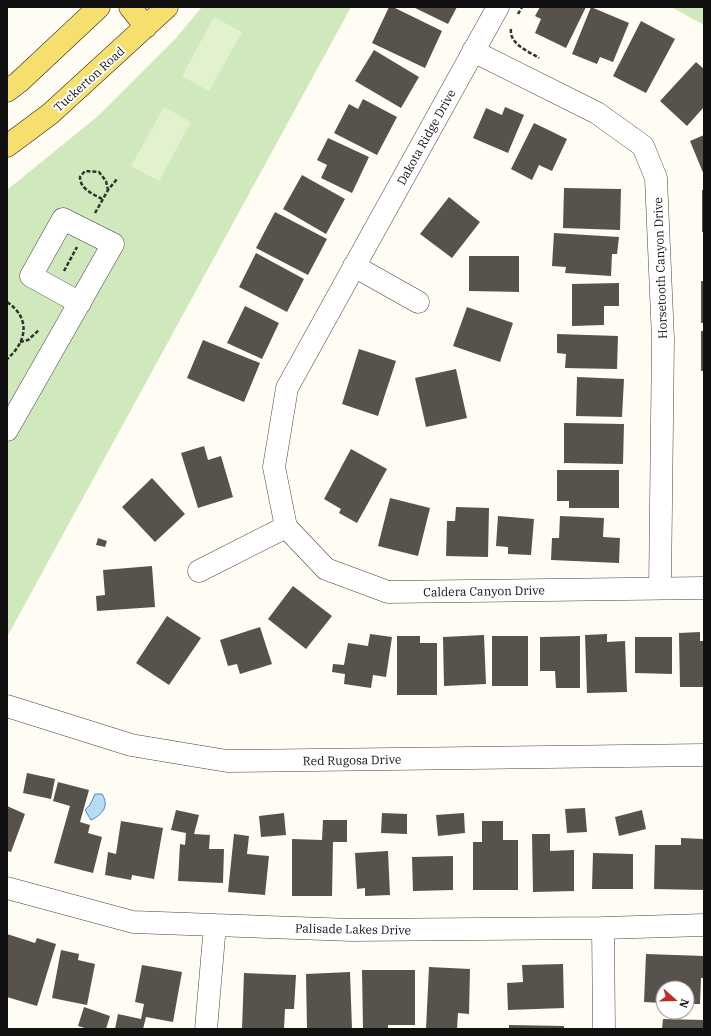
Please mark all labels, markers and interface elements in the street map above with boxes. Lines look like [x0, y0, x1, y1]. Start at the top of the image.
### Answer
street label: Tuckerton Road [51, 43, 127, 115]
street label: Dakota Ridge Drive [393, 86, 459, 188]
street label: Horsetooth Canyon Drive [650, 197, 670, 339]
street label: Caldera Canyon Drive [423, 582, 545, 600]
street label: Red Rugosa Drive [303, 752, 401, 768]
street label: Palisade Lakes Drive [295, 920, 411, 938]
north arrow [655, 980, 695, 1020]
text: N [676, 997, 692, 1010]

